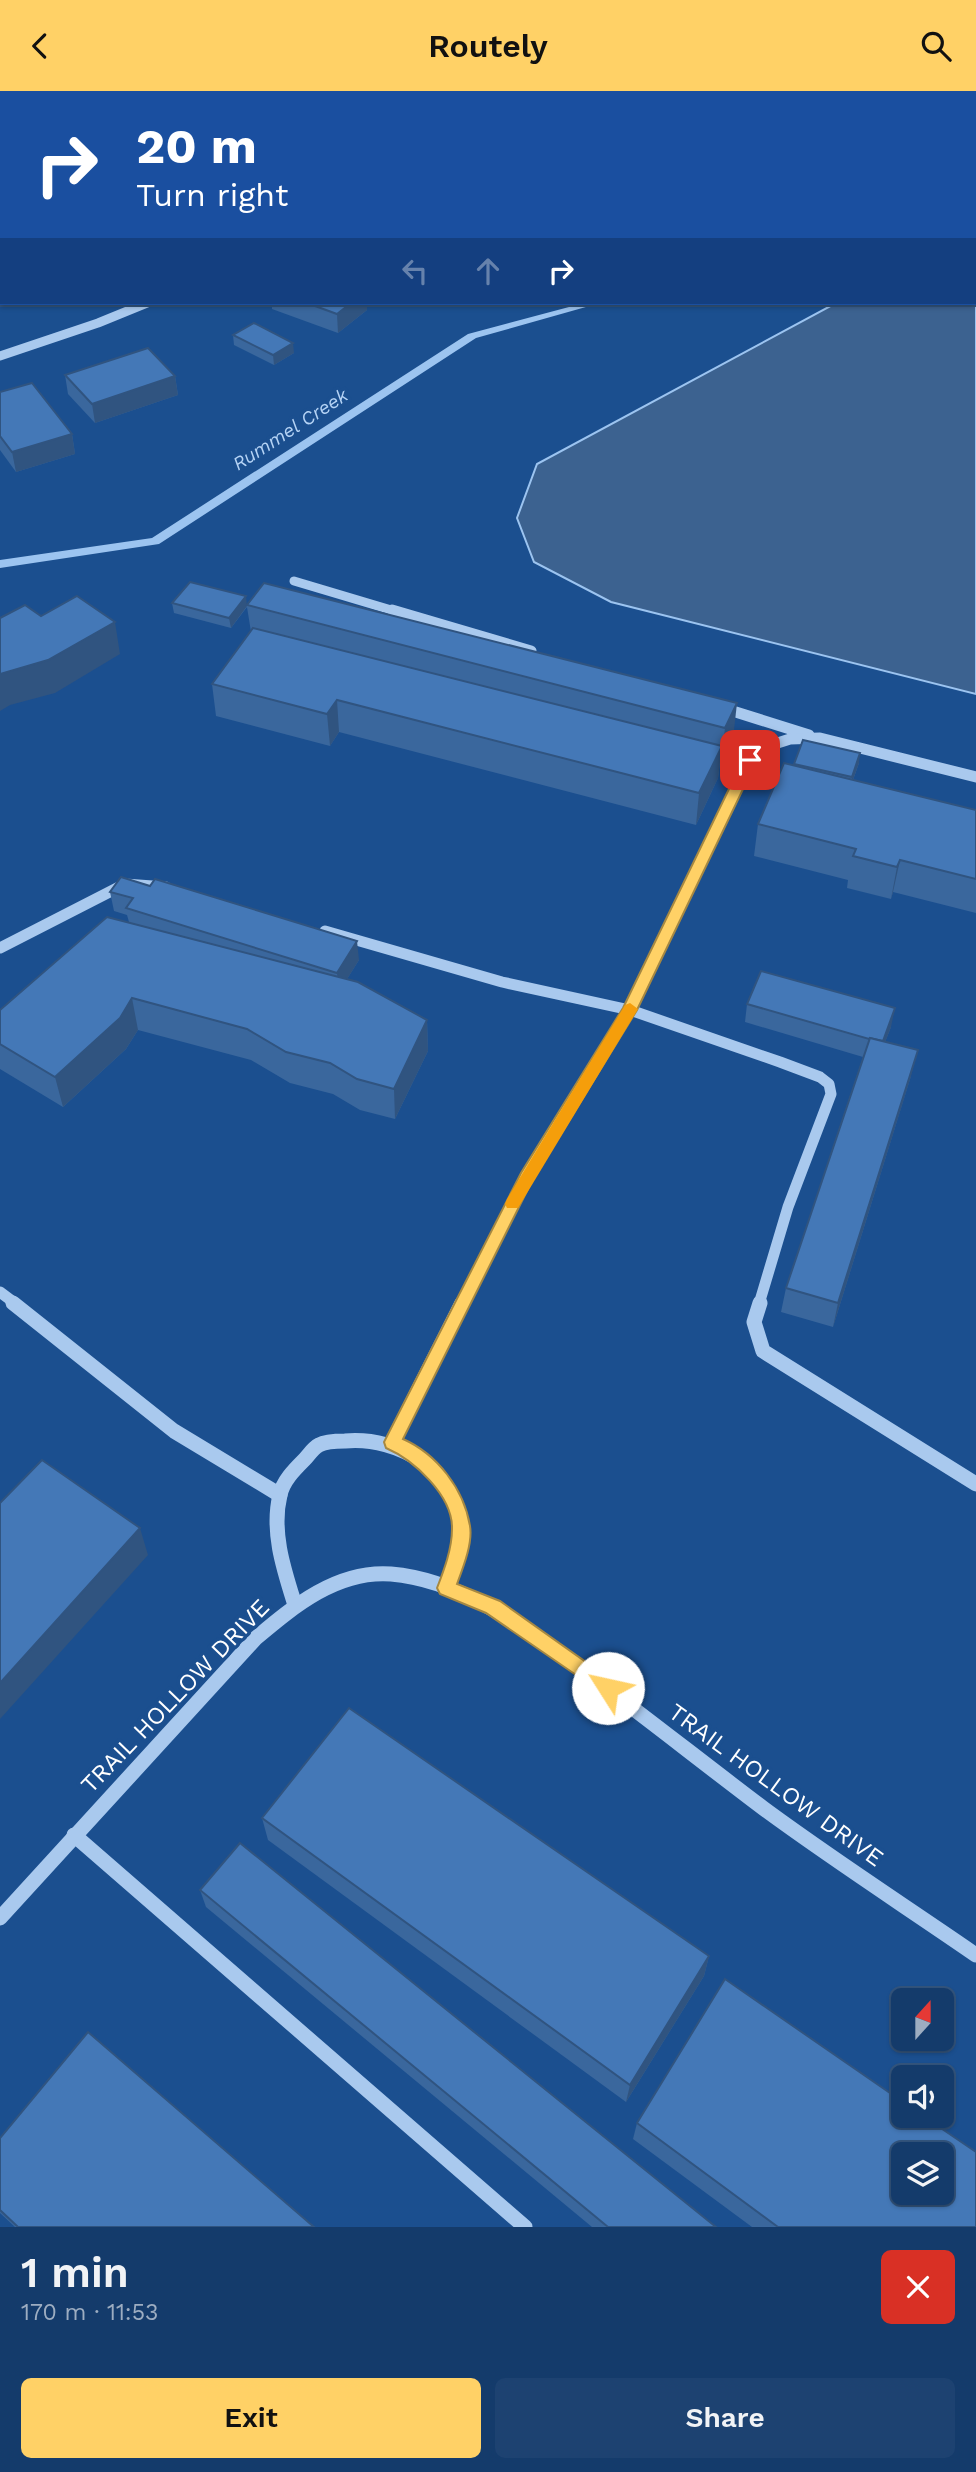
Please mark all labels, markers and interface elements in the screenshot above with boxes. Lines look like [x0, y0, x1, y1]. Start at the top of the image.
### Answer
icon: back [21, 27, 59, 65]
text: Routely [428, 27, 548, 65]
icon: search [917, 27, 955, 65]
text: 20 m [136, 117, 257, 175]
icon: right [21, 119, 112, 210]
text: Turn right [136, 176, 288, 214]
icon: left [396, 252, 434, 290]
icon: ahead [469, 252, 507, 290]
icon: right [542, 252, 580, 290]
water label: Rummel Creek [228, 383, 353, 475]
pin [720, 730, 780, 790]
icon: arrive [731, 741, 769, 779]
street label: TRAIL HOLLOW DRIVE [75, 1593, 275, 1799]
position arrow [571, 1651, 645, 1725]
street label: TRAIL HOLLOW DRIVE [663, 1698, 889, 1872]
north arrow [891, 1988, 954, 2051]
map controls [891, 1988, 954, 2205]
button: sound [891, 2065, 954, 2128]
button: layers [891, 2142, 954, 2205]
text: 1 min [21, 2248, 129, 2297]
button: close [881, 2250, 955, 2324]
text: 170 m · 11:53 [21, 2299, 158, 2326]
button: Exit [21, 2378, 481, 2458]
button: Share [495, 2378, 955, 2458]

